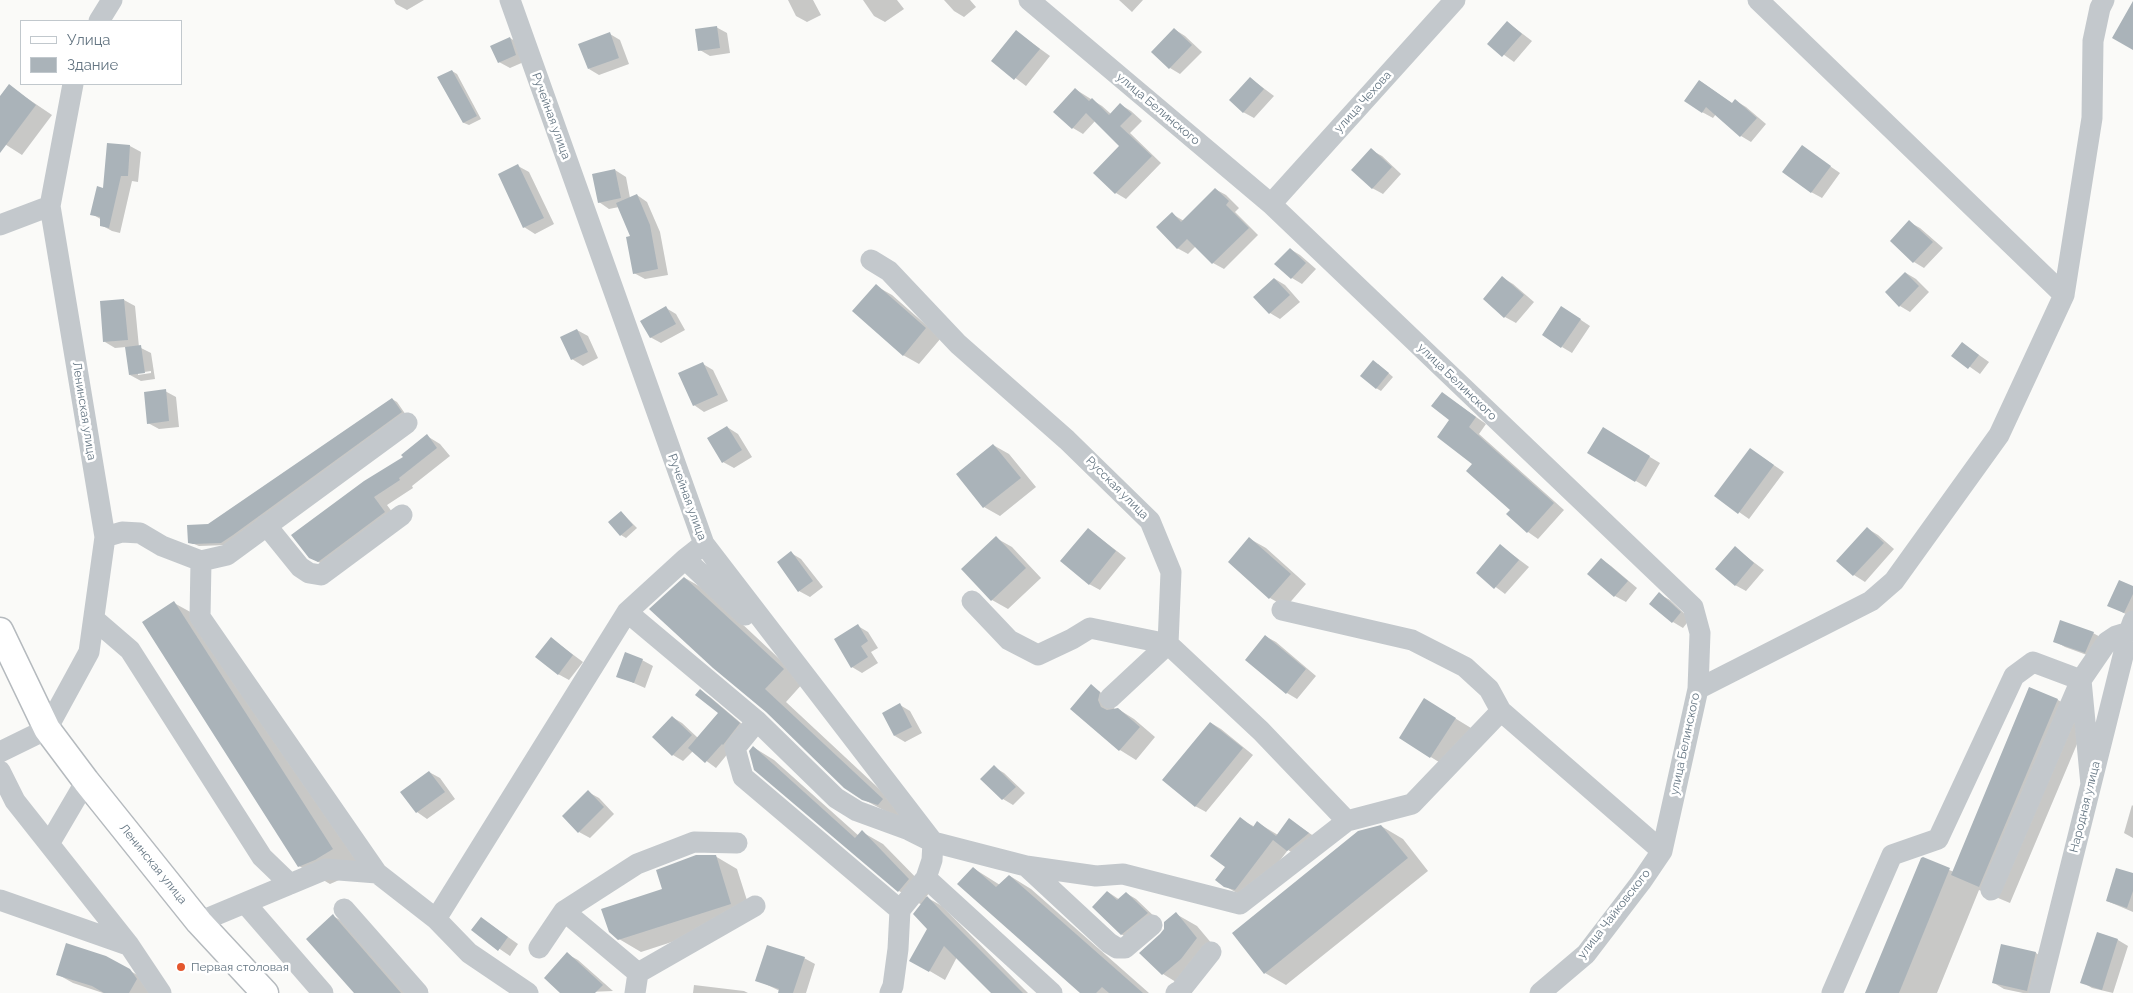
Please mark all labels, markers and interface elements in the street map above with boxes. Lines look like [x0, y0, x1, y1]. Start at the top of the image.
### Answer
legend [20, 20, 182, 85]
text: Улица [67, 31, 111, 49]
text: Здание [67, 56, 118, 74]
street label: улица Чехова [1332, 68, 1394, 136]
street label: улица Белинского [1113, 70, 1203, 148]
street label: Ручейная улица [529, 71, 573, 161]
street label: улица Белинского [1414, 341, 1500, 423]
street label: Ленинская улица [69, 361, 99, 461]
street label: Ручейная улица [665, 452, 709, 542]
street label: Русская улица [1083, 454, 1151, 522]
street label: улица Белинского [1667, 691, 1703, 797]
street label: Народная улица [2067, 760, 2103, 854]
street label: Ленинская улица [116, 821, 190, 907]
street label: улица Чайковского [1575, 866, 1653, 962]
place label: Первая столовая [191, 960, 289, 974]
marker: Первая столовая [175, 961, 187, 973]

